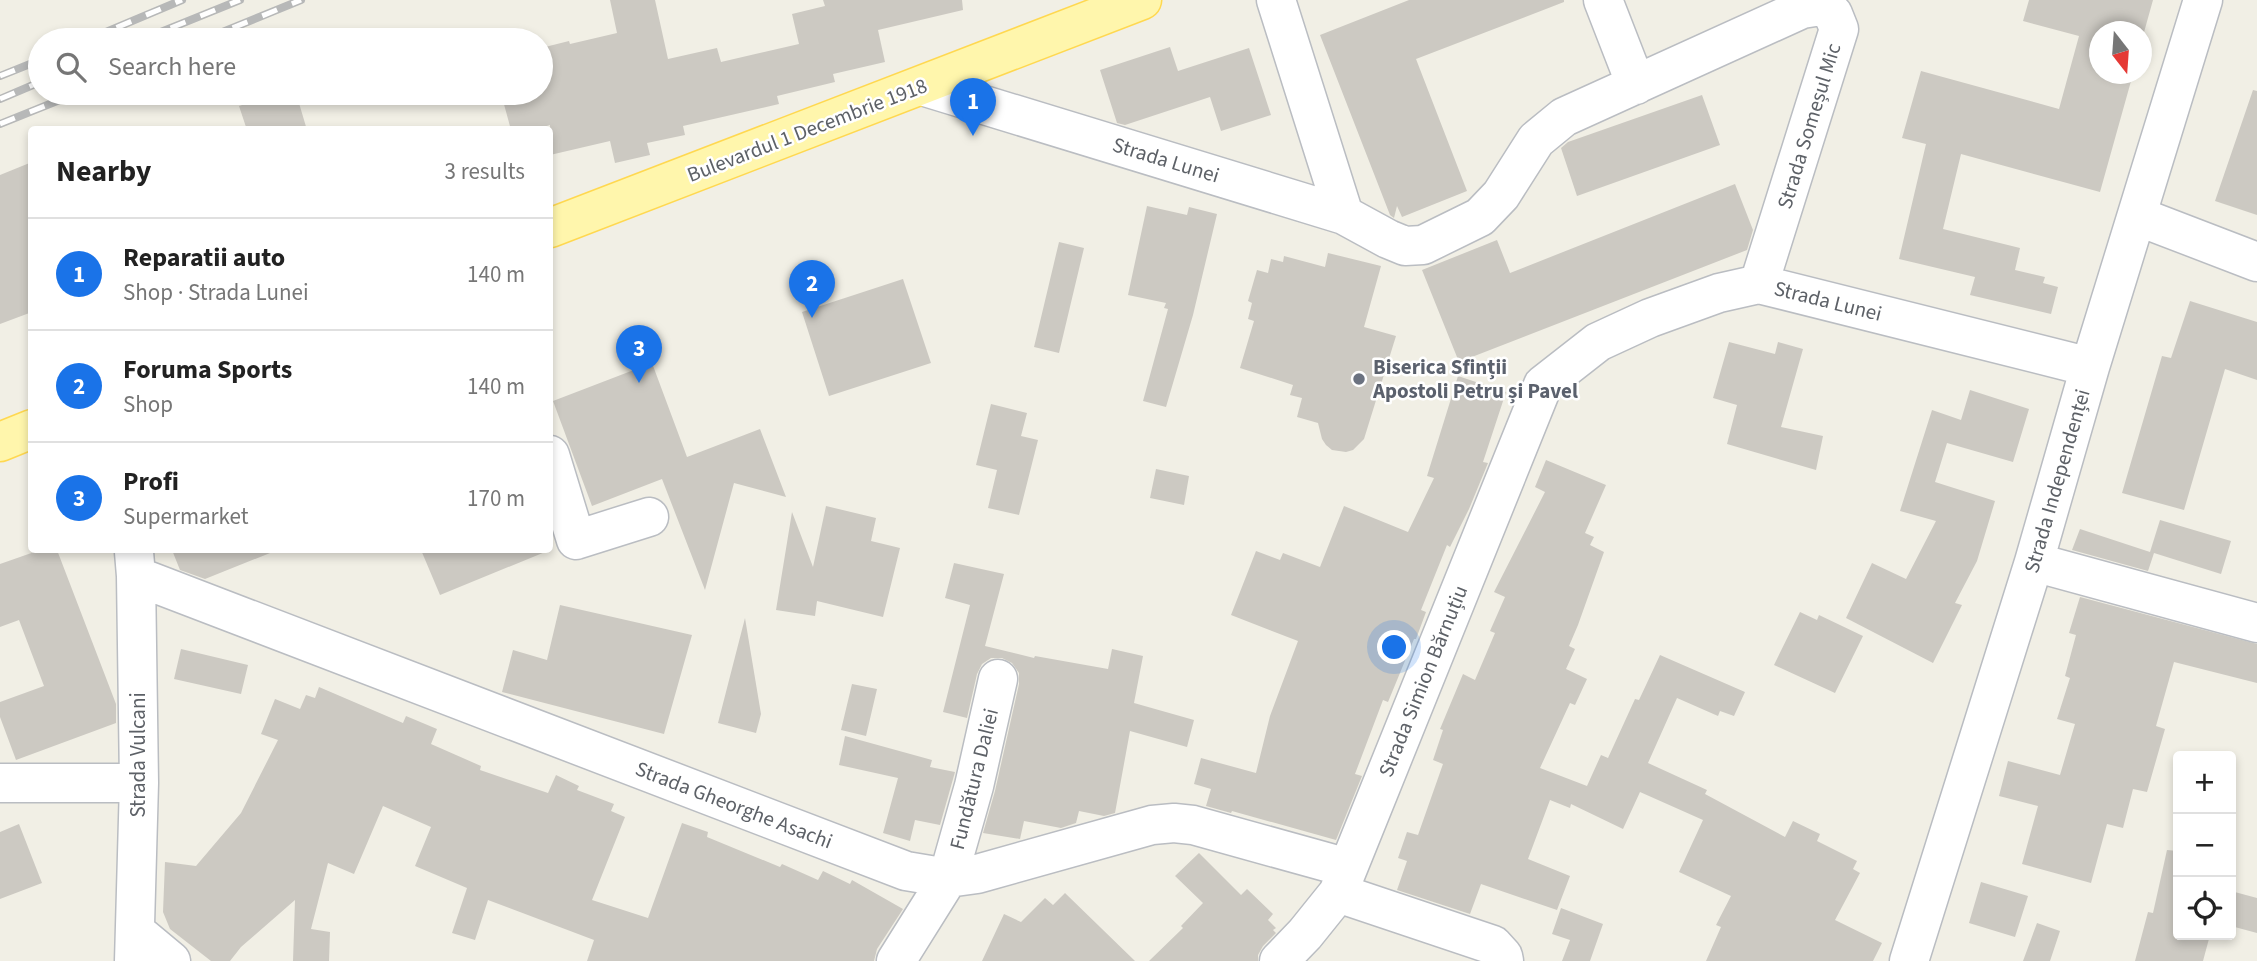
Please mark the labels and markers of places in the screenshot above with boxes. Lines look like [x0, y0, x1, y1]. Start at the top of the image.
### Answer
pin: 1 [950, 78, 996, 136]
pin: 2 [789, 260, 835, 318]
pin: 3 [616, 325, 662, 383]
place label: Biserica Sfinții Apostoli Petru și Pavel [1372, 352, 1578, 406]
marker: Biserica Sfinții Apostoli Petru și Pavel [1351, 371, 1367, 387]

